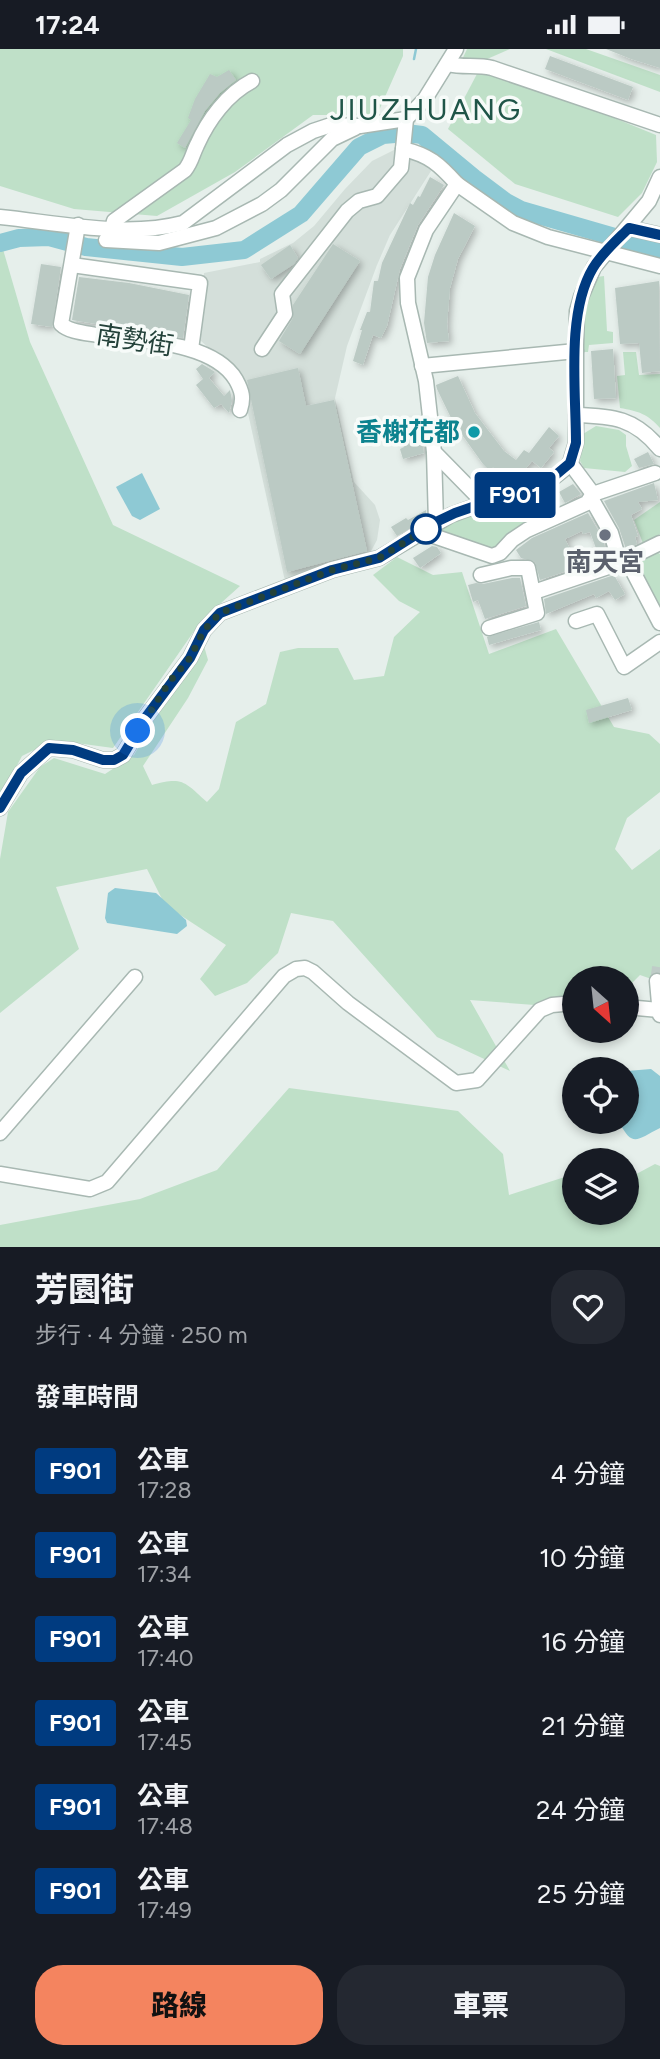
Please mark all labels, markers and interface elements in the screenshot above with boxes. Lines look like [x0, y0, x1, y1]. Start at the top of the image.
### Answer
text: 17:24 [35, 9, 100, 41]
district label: JIUZHUANG [330, 91, 522, 128]
street label: 南勢街 [94, 318, 176, 362]
place label: 香榭花都 [356, 416, 460, 448]
marker: 香榭花都 [466, 424, 482, 440]
line badge: F901 [466, 472, 564, 518]
text: F901 [489, 480, 541, 509]
unlabelled marker [411, 514, 441, 544]
marker: 南天宮 [597, 527, 613, 543]
place label: 南天宮 [566, 546, 644, 578]
your location [120, 713, 155, 748]
north arrow [562, 966, 639, 1043]
map controls [562, 966, 639, 1225]
button: locate [562, 1057, 639, 1134]
button: layers [562, 1148, 639, 1225]
text: 芳園街 [35, 1270, 134, 1309]
button: heart [551, 1270, 625, 1344]
text: 步行 · 4 分鐘 · 250 m [35, 1321, 247, 1349]
text: 發車時間 [35, 1381, 139, 1413]
text: 公車 [137, 1444, 189, 1476]
text: F901 [49, 1456, 102, 1485]
text: 4 分鐘 [550, 1458, 625, 1490]
text: 17:28 [137, 1476, 192, 1504]
text: 公車 [137, 1528, 189, 1560]
text: F901 [49, 1540, 102, 1569]
text: 10 分鐘 [539, 1542, 625, 1574]
text: 17:34 [137, 1560, 191, 1588]
text: 公車 [137, 1612, 189, 1644]
text: F901 [49, 1624, 102, 1653]
text: 16 分鐘 [541, 1626, 625, 1658]
text: 17:40 [137, 1644, 194, 1672]
text: 公車 [137, 1696, 189, 1728]
text: F901 [49, 1708, 102, 1737]
text: 21 分鐘 [541, 1710, 625, 1742]
text: 17:45 [137, 1728, 192, 1756]
text: 公車 [137, 1780, 189, 1812]
text: F901 [49, 1792, 102, 1821]
text: 24 分鐘 [536, 1794, 625, 1826]
text: 17:48 [137, 1812, 193, 1840]
text: 公車 [137, 1864, 189, 1896]
text: F901 [49, 1876, 102, 1905]
text: 25 分鐘 [537, 1878, 625, 1910]
text: 17:49 [137, 1896, 192, 1924]
button: 路線 [35, 1965, 323, 2045]
button: 車票 [337, 1965, 625, 2045]

